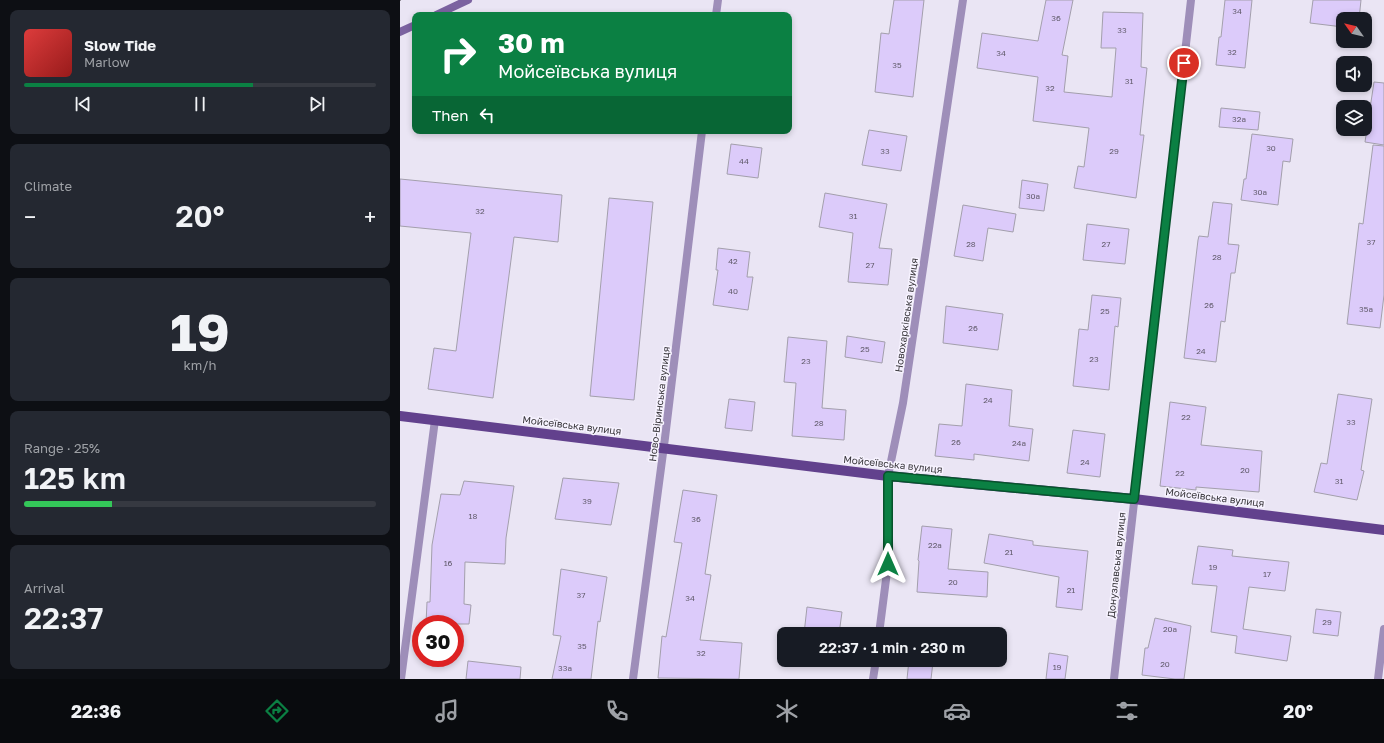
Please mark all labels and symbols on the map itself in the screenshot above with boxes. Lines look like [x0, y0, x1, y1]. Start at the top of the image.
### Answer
house number: 34 [1232, 6, 1242, 16]
north arrow [1336, 12, 1372, 48]
house number: 36 [1051, 13, 1061, 23]
house number: 33 [1117, 25, 1127, 35]
pin [1167, 46, 1201, 80]
house number: 32 [1227, 47, 1237, 57]
house number: 34 [996, 48, 1006, 58]
house number: 35 [892, 60, 902, 70]
house number: 31 [1125, 76, 1133, 86]
house number: 32 [1045, 83, 1055, 93]
house number: 32а [1232, 114, 1246, 124]
house number: 30 [1266, 143, 1276, 153]
house number: 33 [880, 146, 890, 156]
house number: 29 [1109, 146, 1119, 156]
house number: 44 [739, 156, 749, 166]
house number: 30а [1253, 187, 1267, 197]
house number: 30а [1026, 191, 1040, 201]
house number: 32 [475, 206, 485, 216]
house number: 31 [849, 211, 857, 221]
house number: 37 [1367, 237, 1375, 247]
house number: 28 [966, 239, 976, 249]
house number: 27 [1102, 239, 1110, 249]
house number: 28 [1212, 252, 1222, 262]
house number: 42 [728, 256, 738, 266]
street label: Новохарківська вулиця [892, 257, 920, 373]
house number: 27 [866, 260, 874, 270]
house number: 40 [728, 286, 738, 296]
house number: 26 [1204, 300, 1214, 310]
house number: 35а [1359, 304, 1373, 314]
house number: 25 [1100, 306, 1110, 316]
house number: 26 [968, 323, 978, 333]
house number: 25 [860, 344, 870, 354]
street label: Ново-Віринська вулиця [646, 346, 672, 462]
house number: 24 [1196, 346, 1206, 356]
house number: 23 [1089, 354, 1099, 364]
house number: 23 [801, 356, 811, 366]
house number: 24 [983, 395, 993, 405]
house number: 22 [1181, 412, 1191, 422]
street label: Мойсеївська вулиця [522, 413, 622, 437]
house number: 33 [1346, 417, 1356, 427]
house number: 28 [814, 418, 824, 428]
house number: 26 [951, 437, 961, 447]
house number: 24а [1012, 438, 1026, 448]
street label: Мойсеївська вулиця [843, 453, 943, 475]
house number: 24 [1080, 457, 1090, 467]
house number: 20 [1240, 465, 1250, 475]
house number: 22 [1175, 468, 1185, 478]
house number: 31 [1335, 476, 1343, 486]
street label: Мойсеївська вулиця [1165, 485, 1265, 509]
house number: 39 [582, 496, 592, 506]
house number: 18 [469, 511, 477, 521]
street label: Донузлавська вулиця [1104, 511, 1128, 619]
house number: 36 [691, 514, 701, 524]
house number: 22а [928, 540, 942, 550]
position arrow [867, 543, 909, 585]
house number: 21 [1005, 547, 1013, 557]
house number: 16 [444, 558, 453, 568]
house number: 19 [1209, 562, 1218, 572]
house number: 17 [1263, 569, 1271, 579]
house number: 20 [948, 577, 958, 587]
house number: 21 [1067, 585, 1075, 595]
house number: 37 [577, 590, 585, 600]
house number: 34 [685, 593, 695, 603]
speed limit sign: 30 [412, 615, 464, 667]
house number: 29 [1322, 617, 1332, 627]
house number: 20а [1163, 624, 1177, 634]
house number: 35 [577, 641, 587, 651]
house number: 32 [696, 648, 706, 658]
house number: 20 [1160, 659, 1170, 669]
house number: 19 [1053, 662, 1062, 672]
house number: 33а [558, 663, 572, 673]

